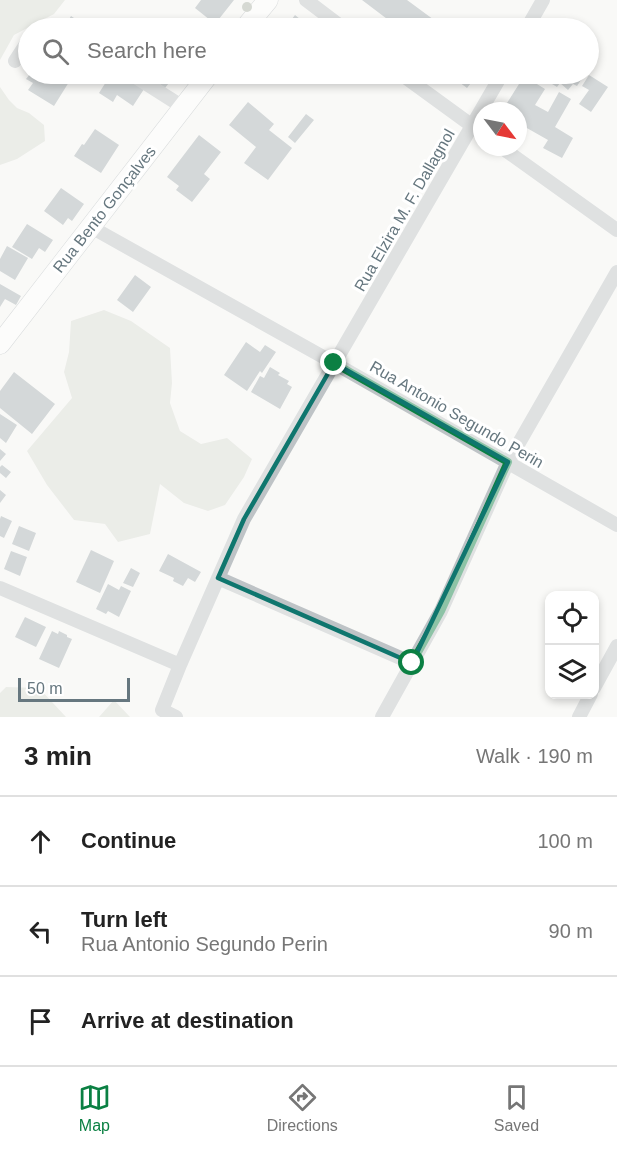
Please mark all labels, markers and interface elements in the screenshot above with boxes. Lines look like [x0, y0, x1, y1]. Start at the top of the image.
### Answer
search box [18, 18, 599, 84]
icon: search [39, 35, 72, 68]
text: Search here [87, 38, 207, 63]
north arrow [473, 102, 527, 156]
street label: Rua Elzira M. F. Dallagnol [351, 126, 458, 294]
street label: Rua Bento Gonçalves [50, 143, 159, 276]
route end [320, 349, 346, 375]
street label: Rua Antonio Segundo Perin [367, 358, 547, 471]
map controls [545, 591, 599, 699]
button: locate [545, 591, 599, 645]
button: layers [545, 645, 599, 699]
route start [398, 649, 424, 675]
scale bar [18, 675, 130, 702]
text: 50 m [27, 680, 63, 697]
text: 3 min [24, 741, 92, 771]
text: Walk · 190 m [476, 745, 593, 767]
icon: ahead [24, 825, 57, 858]
text: Continue [81, 828, 176, 853]
text: 100 m [537, 830, 593, 852]
text: Turn left [81, 907, 167, 932]
icon: left [24, 915, 57, 948]
text: 90 m [549, 920, 593, 942]
text: Rua Antonio Segundo Perin [81, 933, 328, 955]
icon: arrive [24, 1005, 57, 1038]
text: Arrive at destination [81, 1008, 294, 1033]
tab: Map [78, 1081, 111, 1135]
tab: Directions [267, 1081, 338, 1135]
tab: Saved [494, 1081, 539, 1135]

